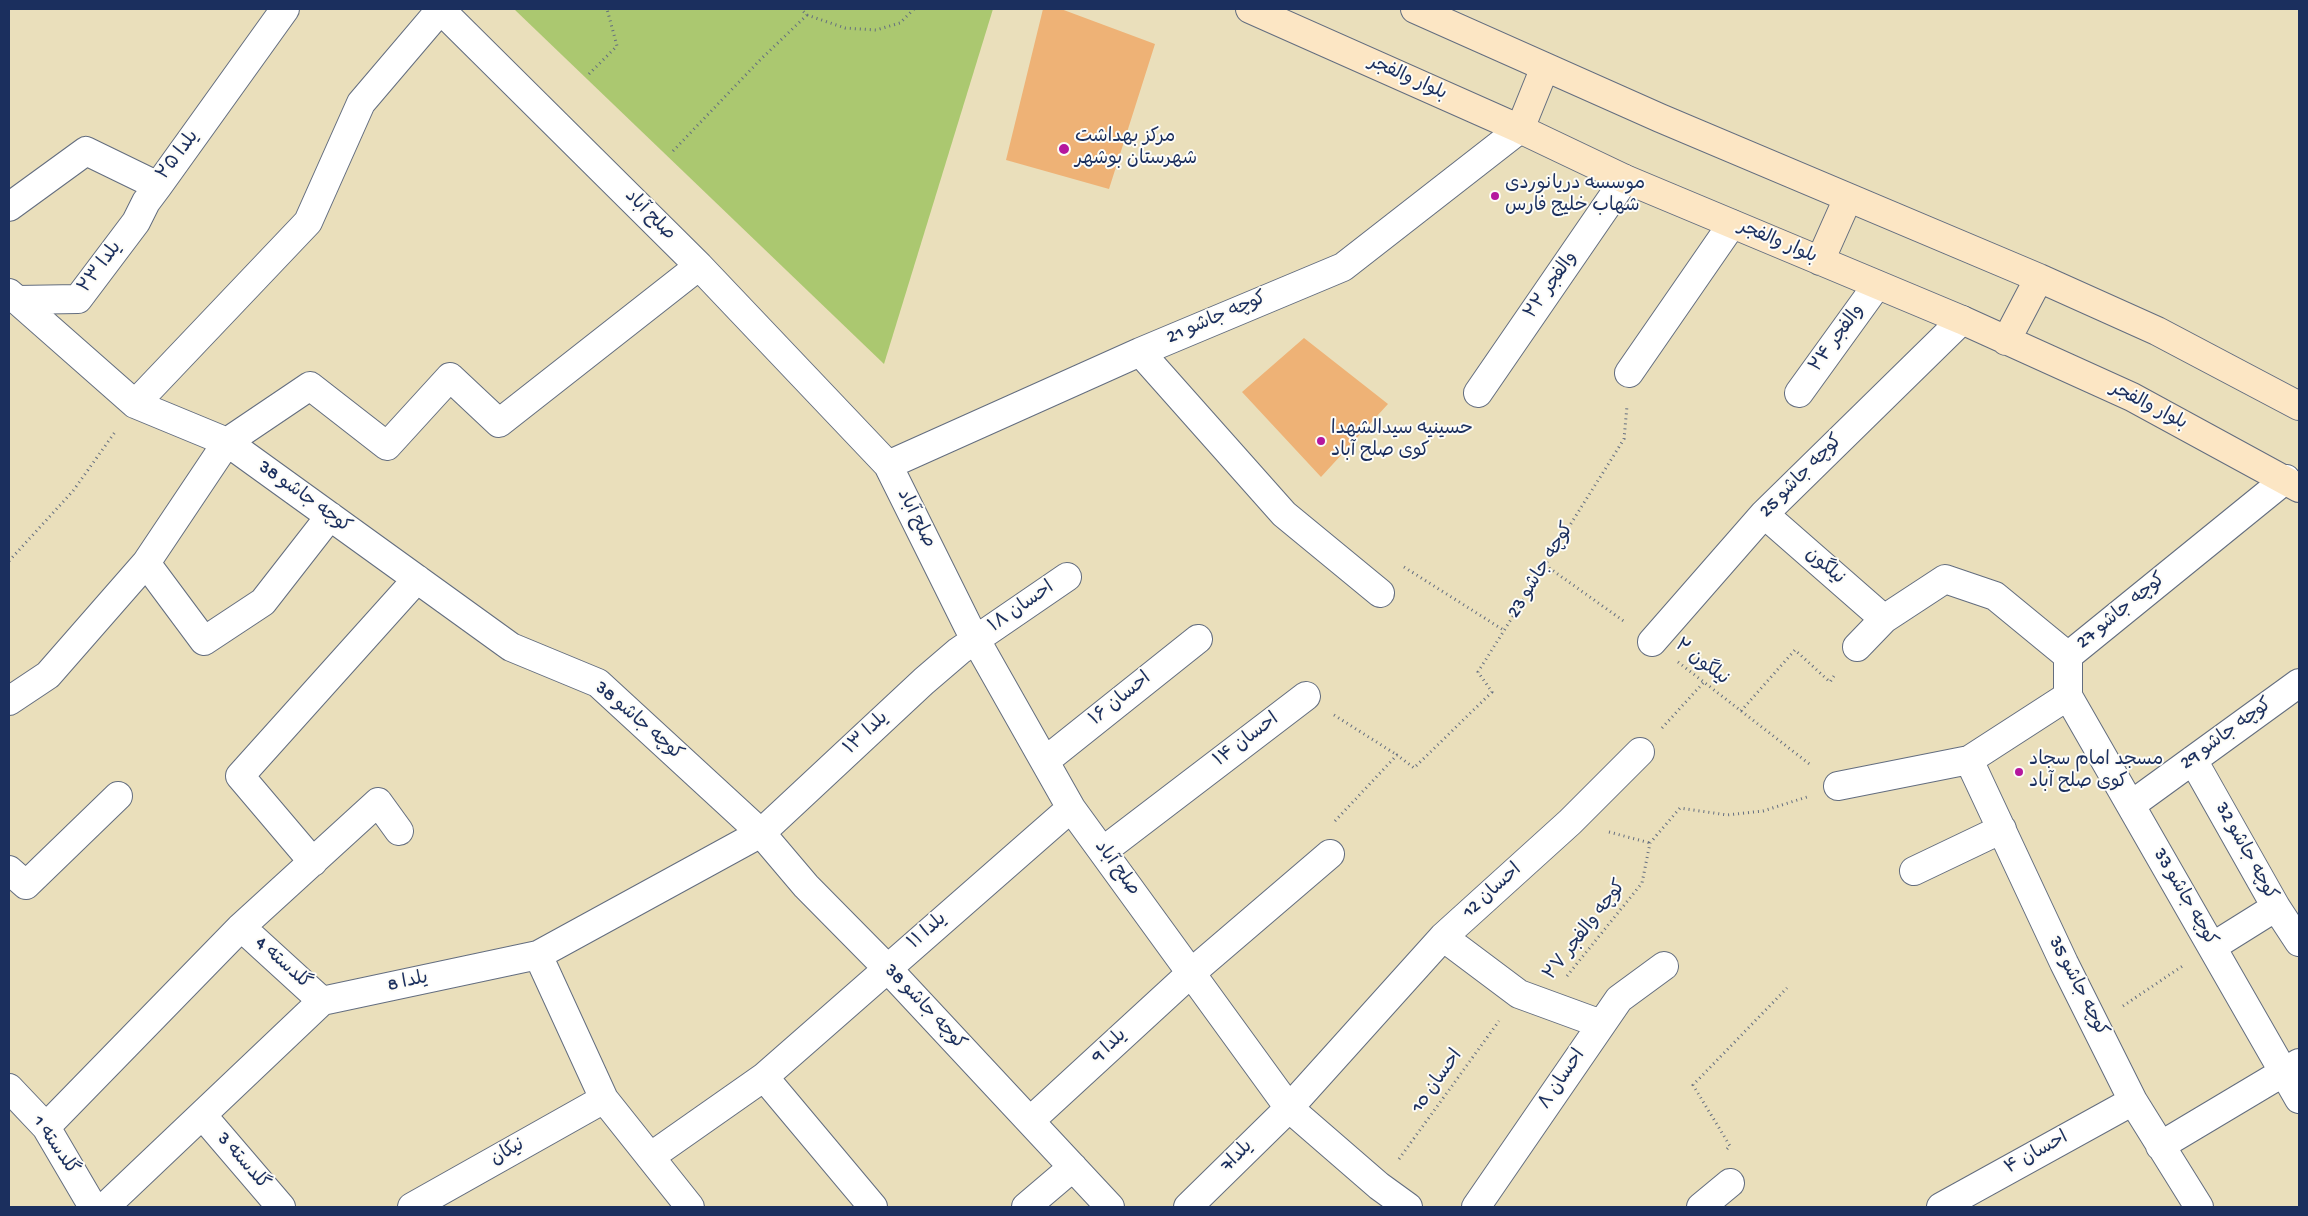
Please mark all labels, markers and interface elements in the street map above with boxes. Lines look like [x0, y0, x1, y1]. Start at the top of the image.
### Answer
street label: بلوار والفجر [1364, 52, 1450, 106]
street label: یلدا ۲۵ [153, 127, 205, 185]
place label: مرکز بهداشت شهرستان بوشهر [1075, 127, 1197, 171]
marker: مرکز بهداشت شهرستان بوشهر [1057, 142, 1071, 156]
place label: موسسه دریانوردی شهاب خلیج فارس [1505, 174, 1645, 218]
street label: صلح آباد [619, 186, 679, 246]
marker: موسسه دریانوردی شهاب خلیج فارس [1489, 190, 1501, 202]
street label: بلوار والفجر [1734, 216, 1820, 270]
street label: یلدا ۲۳ [74, 238, 128, 298]
street label: والفجر ۲۲ [1521, 248, 1583, 324]
street label: کوچه جاشو 21 [1164, 288, 1270, 350]
street label: والفجر ۲۴ [1806, 301, 1870, 377]
street label: بلوار والفجر [2106, 378, 2190, 436]
place label: حسینیه سیدالشهدا کوی صلح آباد [1331, 419, 1473, 463]
street label: کوچه جاشو 25 [1756, 431, 1848, 523]
marker: حسینیه سیدالشهدا کوی صلح آباد [1315, 435, 1327, 447]
street label: کوچه جاشو 38 [253, 457, 355, 539]
street label: صلح آباد [891, 486, 939, 552]
street label: کوچه جاشو 23 [1504, 519, 1580, 623]
street label: نیلگون [1799, 544, 1849, 590]
street label: کوچه جاشو 27 [2073, 569, 2171, 655]
street label: احسان ۱۸ [985, 577, 1059, 639]
street label: نیلگون ۲ [1669, 635, 1733, 691]
street label: احسان ۱۶ [1085, 668, 1157, 732]
street label: کوچه جاشو 38 [589, 677, 687, 767]
street label: کوچه جاشو 29 [2177, 694, 2277, 776]
street label: یلدا ۱۳ [840, 708, 894, 760]
street label: احسان ۱۴ [1210, 709, 1284, 773]
place label: مسجد امام سجاد کوی صلح آباد [2029, 750, 2163, 794]
marker: مسجد امام سجاد کوی صلح آباد [2013, 766, 2025, 778]
street label: کوچه جاشو 32 [2209, 799, 2281, 905]
street label: صلح آباد [1088, 837, 1144, 901]
street label: کوچه جاشو 33 [2147, 845, 2221, 951]
street label: احسان 12 [1459, 860, 1527, 924]
street label: کوچه والفجر ۲۷ [1540, 876, 1632, 986]
street label: یلدا ۱۱ [904, 909, 952, 955]
street label: گلدسته 4 [249, 933, 315, 995]
street label: کوچه جاشو 35 [2042, 933, 2112, 1041]
street label: کوچه جاشو 38 [878, 960, 970, 1056]
street label: یلدا 8 [386, 968, 430, 998]
street label: یلدا 9 [1088, 1025, 1132, 1069]
street label: احسان 10 [1407, 1046, 1469, 1118]
street label: احسان ۸ [1535, 1046, 1591, 1114]
street label: گلدسته 1 [26, 1112, 82, 1180]
street label: احسان ۴ [2001, 1127, 2073, 1181]
street label: گلدسته 3 [211, 1128, 273, 1196]
street label: نیکان [487, 1134, 529, 1172]
street label: یلدا7 [1217, 1136, 1259, 1178]

